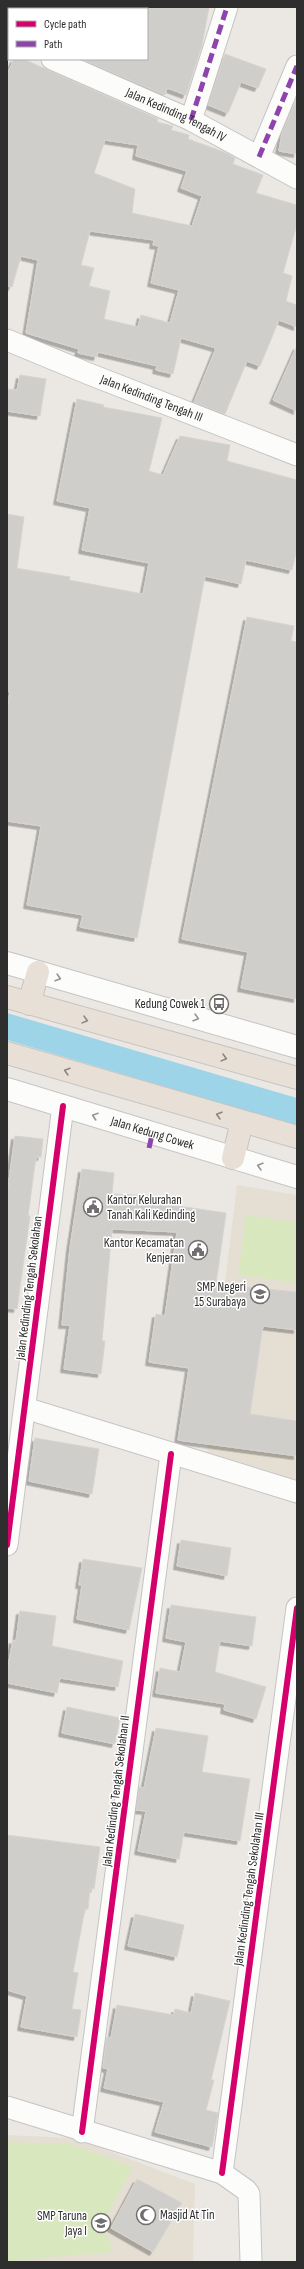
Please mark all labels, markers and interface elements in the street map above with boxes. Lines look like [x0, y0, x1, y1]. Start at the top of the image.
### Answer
legend [8, 8, 148, 60]
text: Cycle path [44, 17, 86, 32]
text: Path [44, 37, 62, 52]
street label: Jalan Kedinding Tengah IV [122, 84, 229, 146]
street label: Jalan Kedinding Tengah III [97, 371, 205, 426]
one-way arrow [54, 973, 61, 982]
bus stop icon: Kedung Cowek 1 [208, 993, 230, 1015]
place label: Kedung Cowek 1 [135, 996, 205, 1012]
one-way arrow [192, 1013, 199, 1022]
one-way arrow [81, 1015, 88, 1024]
one-way arrow [220, 1053, 227, 1062]
one-way arrow [64, 1067, 71, 1076]
one-way arrow [216, 1111, 223, 1120]
one-way arrow [92, 1112, 99, 1121]
street label: Jalan Kedung Cowek [108, 1113, 196, 1153]
one-way arrow [256, 1162, 263, 1171]
place label: Kantor Kelurahan Tanah Kali Kedinding [107, 1192, 196, 1223]
public building icon: Kantor Kelurahan Tanah Kali Kedinding [82, 1196, 104, 1218]
street label: Jalan Kedinding Tengah Sekolahan [12, 1215, 46, 1362]
place label: Kantor Kecamatan Kenjeran [104, 1235, 184, 1266]
public building icon: Kantor Kecamatan Kenjeran [187, 1239, 209, 1261]
place label: SMP Negeri 15 Surabaya [195, 1279, 246, 1310]
school or university icon: SMP Negeri 15 Surabaya [249, 1283, 271, 1305]
street label: Jalan Kedinding Tengah Sekolahan II [99, 1714, 133, 1869]
street label: Jalan Kedinding Tengah Sekolahan III [230, 1811, 268, 1968]
mosque icon: Masjid At Tin [135, 2204, 157, 2226]
place label: Masjid At Tin [160, 2207, 215, 2223]
place label: SMP Taruna Jaya I [37, 2208, 87, 2239]
school or university icon: SMP Taruna Jaya I [90, 2212, 112, 2234]

